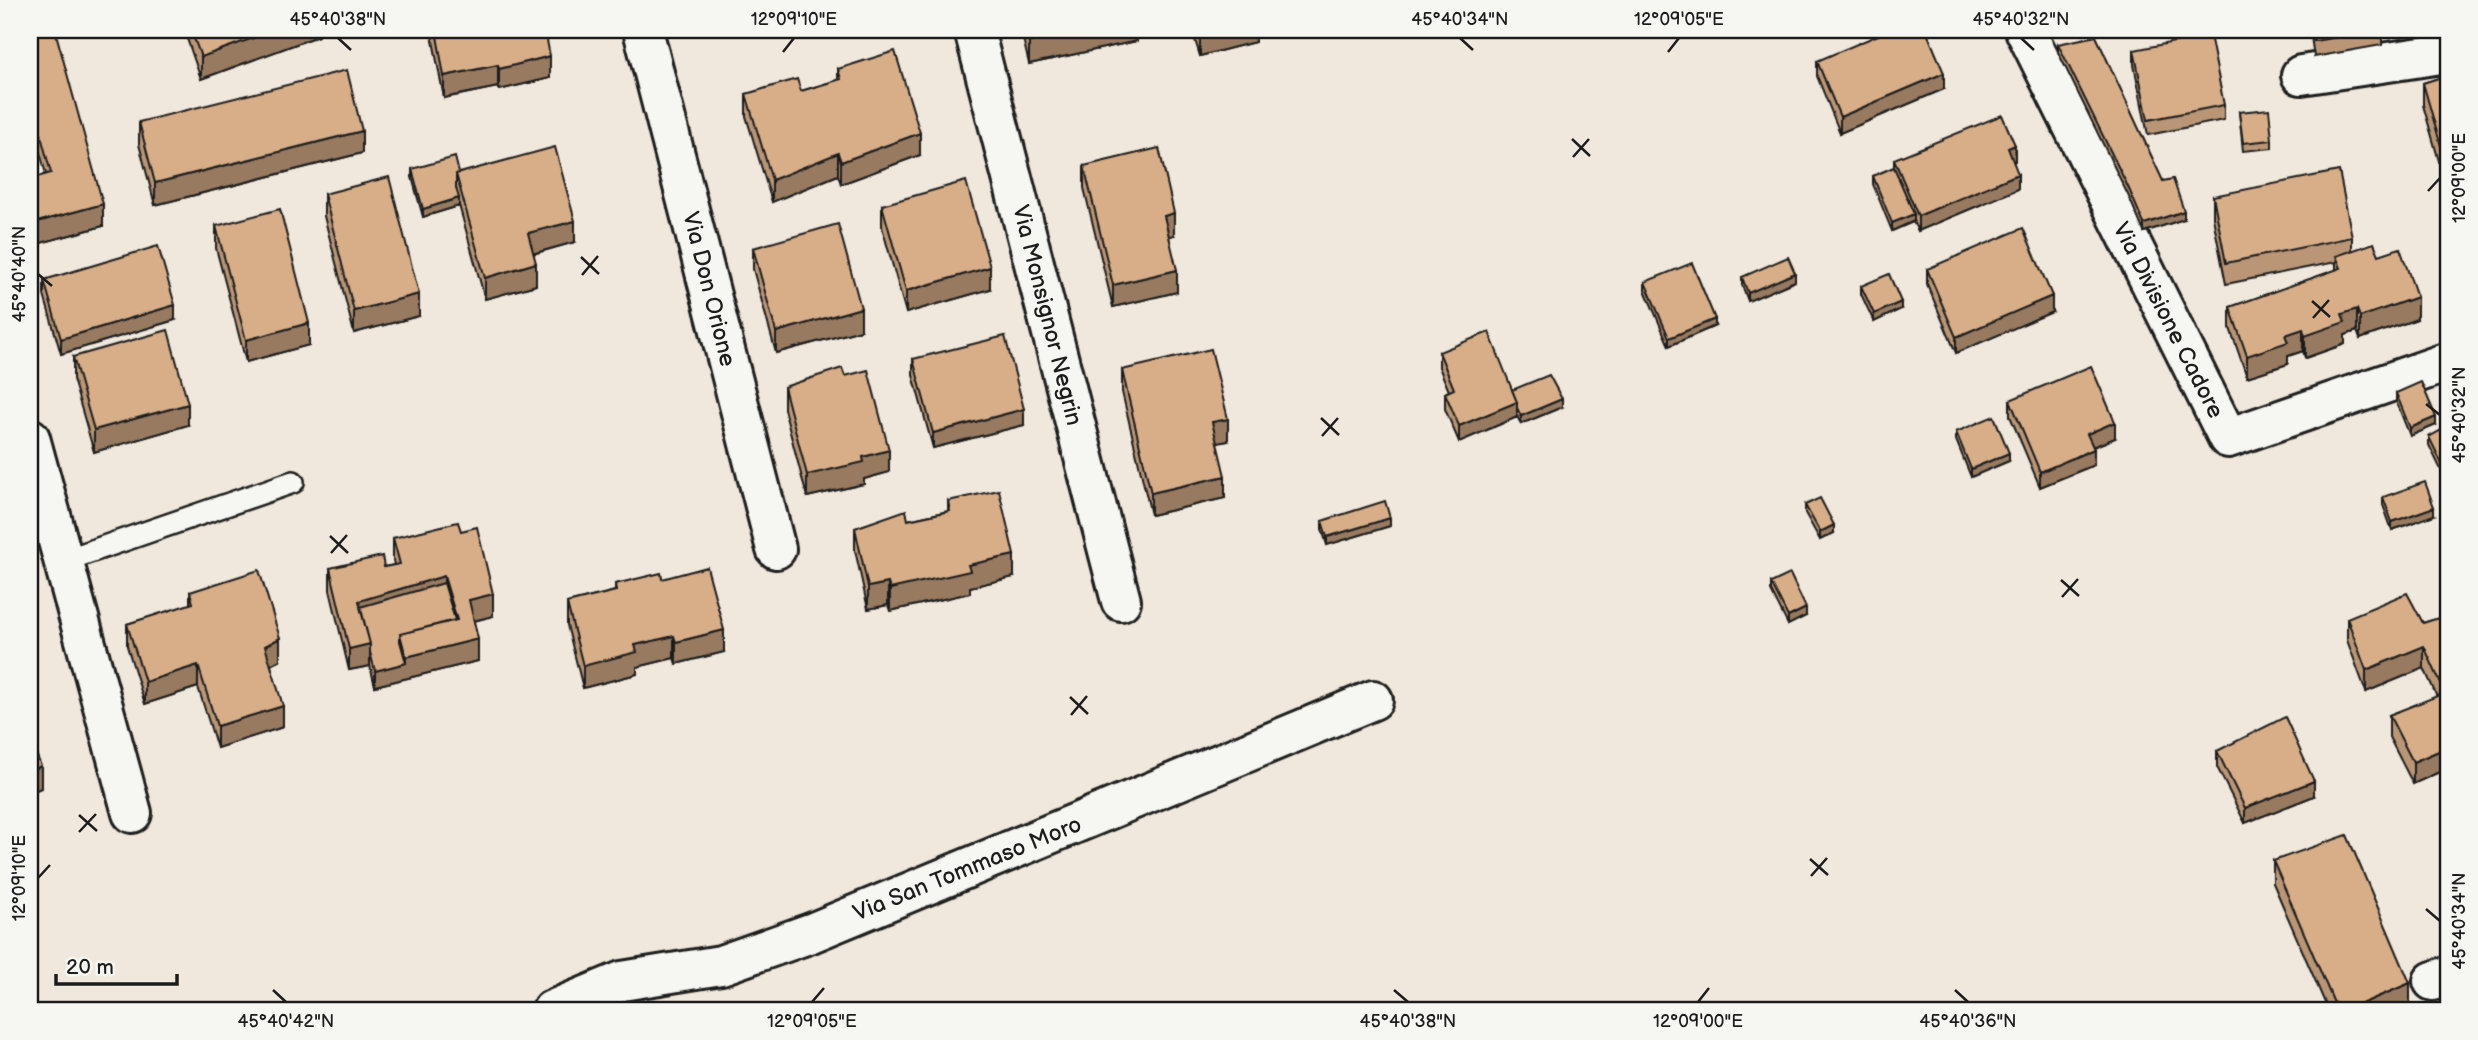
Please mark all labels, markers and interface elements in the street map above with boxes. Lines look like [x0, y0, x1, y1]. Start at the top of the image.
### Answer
text: 45°40'38"N [290, 9, 386, 30]
text: 12°09'10"E [751, 9, 837, 30]
text: 45°40'34"N [1411, 9, 1509, 30]
text: 12°09'05"E [1634, 9, 1724, 30]
text: 45°40'32"N [1973, 9, 2069, 30]
text: 12°09'00"E [2449, 133, 2470, 223]
street label: Via Monsignor Negrin [1006, 202, 1088, 428]
street label: Via Don Orione [676, 209, 742, 369]
street label: Via Divisione Cadore [2107, 218, 2230, 423]
text: 45°40'40"N [9, 226, 30, 322]
text: 45°40'32"N [2449, 367, 2470, 463]
street label: Via San Tommaso Moro [849, 810, 1086, 928]
text: 12°09'10"E [9, 835, 30, 921]
text: 45°40'34"N [2449, 872, 2470, 970]
scale bar [56, 942, 177, 986]
text: 20 m [66, 955, 114, 980]
text: 45°40'42"N [238, 1011, 334, 1032]
text: 12°09'05"E [767, 1011, 857, 1032]
text: 45°40'38"N [1360, 1011, 1456, 1032]
text: 12°09'00"E [1653, 1011, 1743, 1032]
text: 45°40'36"N [1919, 1011, 2017, 1032]

